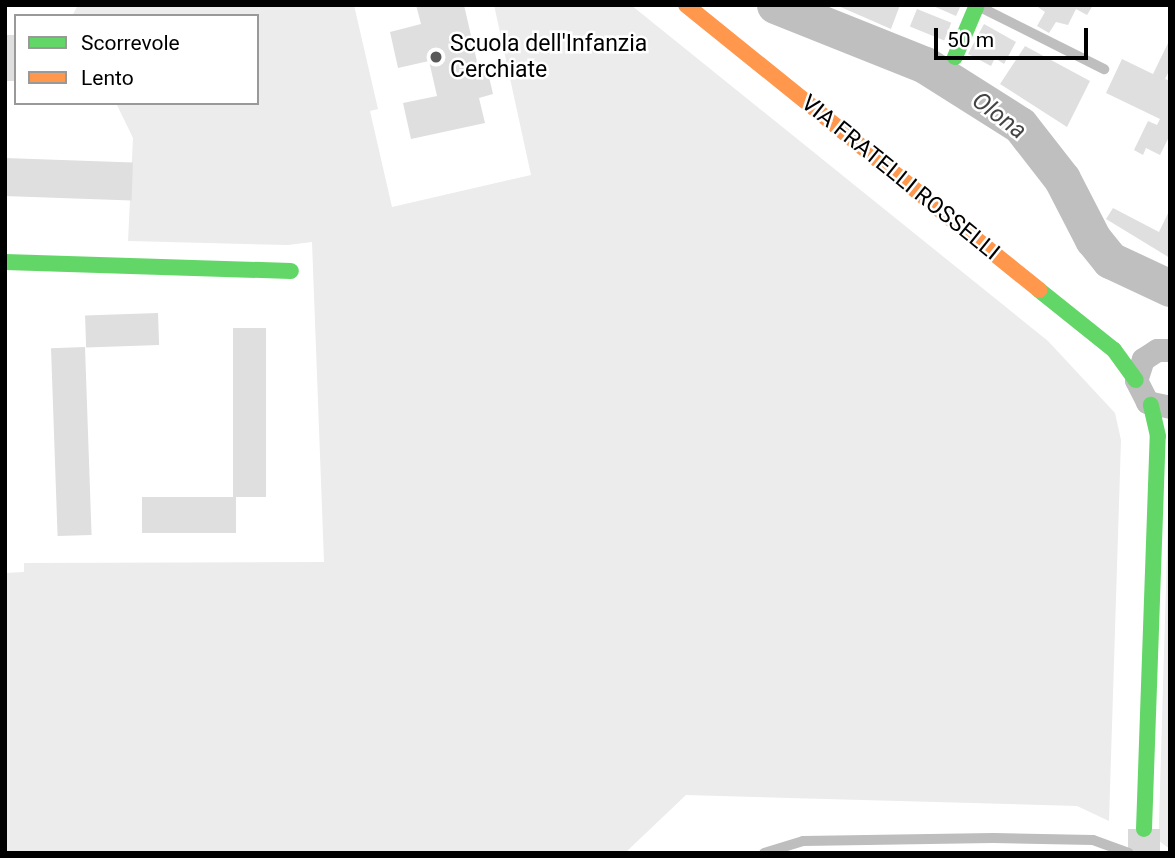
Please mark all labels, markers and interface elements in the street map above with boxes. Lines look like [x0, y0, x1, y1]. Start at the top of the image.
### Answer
legend [14, 14, 259, 105]
scale bar [937, 14, 1091, 58]
text: 50 m [947, 28, 994, 52]
place label: Scuola dell'Infanzia Cerchiate [450, 30, 647, 84]
text: Scorrevole [81, 31, 180, 55]
marker: Scuola dell'Infanzia Cerchiate [428, 49, 444, 65]
text: Lento [81, 66, 134, 90]
water label: Olona [966, 86, 1032, 146]
street label: VIA FRATELLI ROSSELLI [795, 89, 1005, 267]

